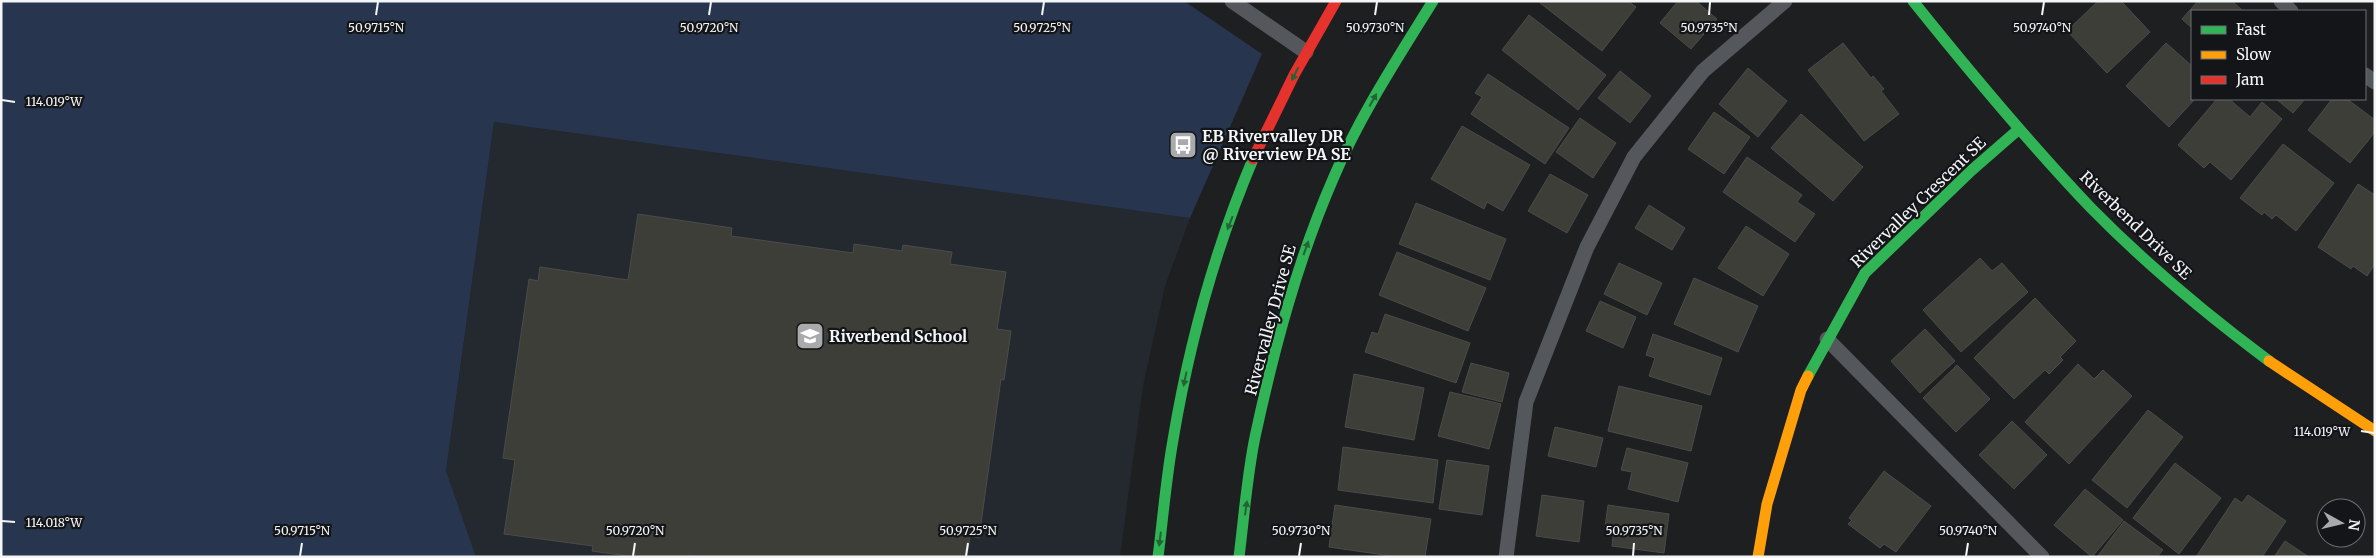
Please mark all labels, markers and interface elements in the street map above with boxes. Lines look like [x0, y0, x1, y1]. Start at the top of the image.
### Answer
legend [2191, 10, 2366, 100]
text: 50.9715°N [348, 20, 405, 35]
text: 50.9720°N [680, 20, 739, 35]
text: 50.9725°N [1013, 20, 1071, 35]
text: 50.9730°N [1346, 20, 1405, 35]
text: 50.9735°N [1680, 20, 1738, 35]
text: 50.9740°N [2013, 20, 2072, 35]
text: Fast [2236, 20, 2266, 39]
text: Slow [2236, 45, 2271, 64]
one-way arrow [1291, 67, 1299, 81]
text: Jam [2235, 70, 2264, 89]
text: 114.019°W [26, 94, 83, 109]
one-way arrow [1368, 94, 1377, 107]
place label: EB Rivervalley DR @ Riverview PA SE [1202, 126, 1351, 164]
bus stop icon: EB Rivervalley DR @ Riverview PA SE [1168, 130, 1198, 160]
street label: Rivervalley Crescent SE [1846, 132, 1990, 272]
street label: Riverbend Drive SE [2076, 167, 2197, 284]
one-way arrow [1226, 215, 1233, 230]
one-way arrow [1303, 241, 1310, 256]
street label: Rivervalley Drive SE [1240, 242, 1300, 397]
school or university icon: Riverbend School [795, 321, 825, 351]
place label: Riverbend School [829, 326, 967, 346]
one-way arrow [1181, 371, 1189, 386]
text: 114.019°W [2294, 424, 2351, 439]
north arrow [2316, 498, 2366, 548]
one-way arrow [1242, 500, 1250, 516]
text: 114.018°W [26, 515, 83, 530]
text: N [2344, 518, 2364, 532]
text: 50.9715°N [274, 523, 331, 538]
text: 50.9720°N [606, 523, 665, 538]
text: 50.9725°N [939, 523, 997, 538]
text: 50.9730°N [1272, 523, 1331, 538]
text: 50.9735°N [1605, 523, 1663, 538]
text: 50.9740°N [1939, 523, 1998, 538]
one-way arrow [1156, 531, 1164, 547]

